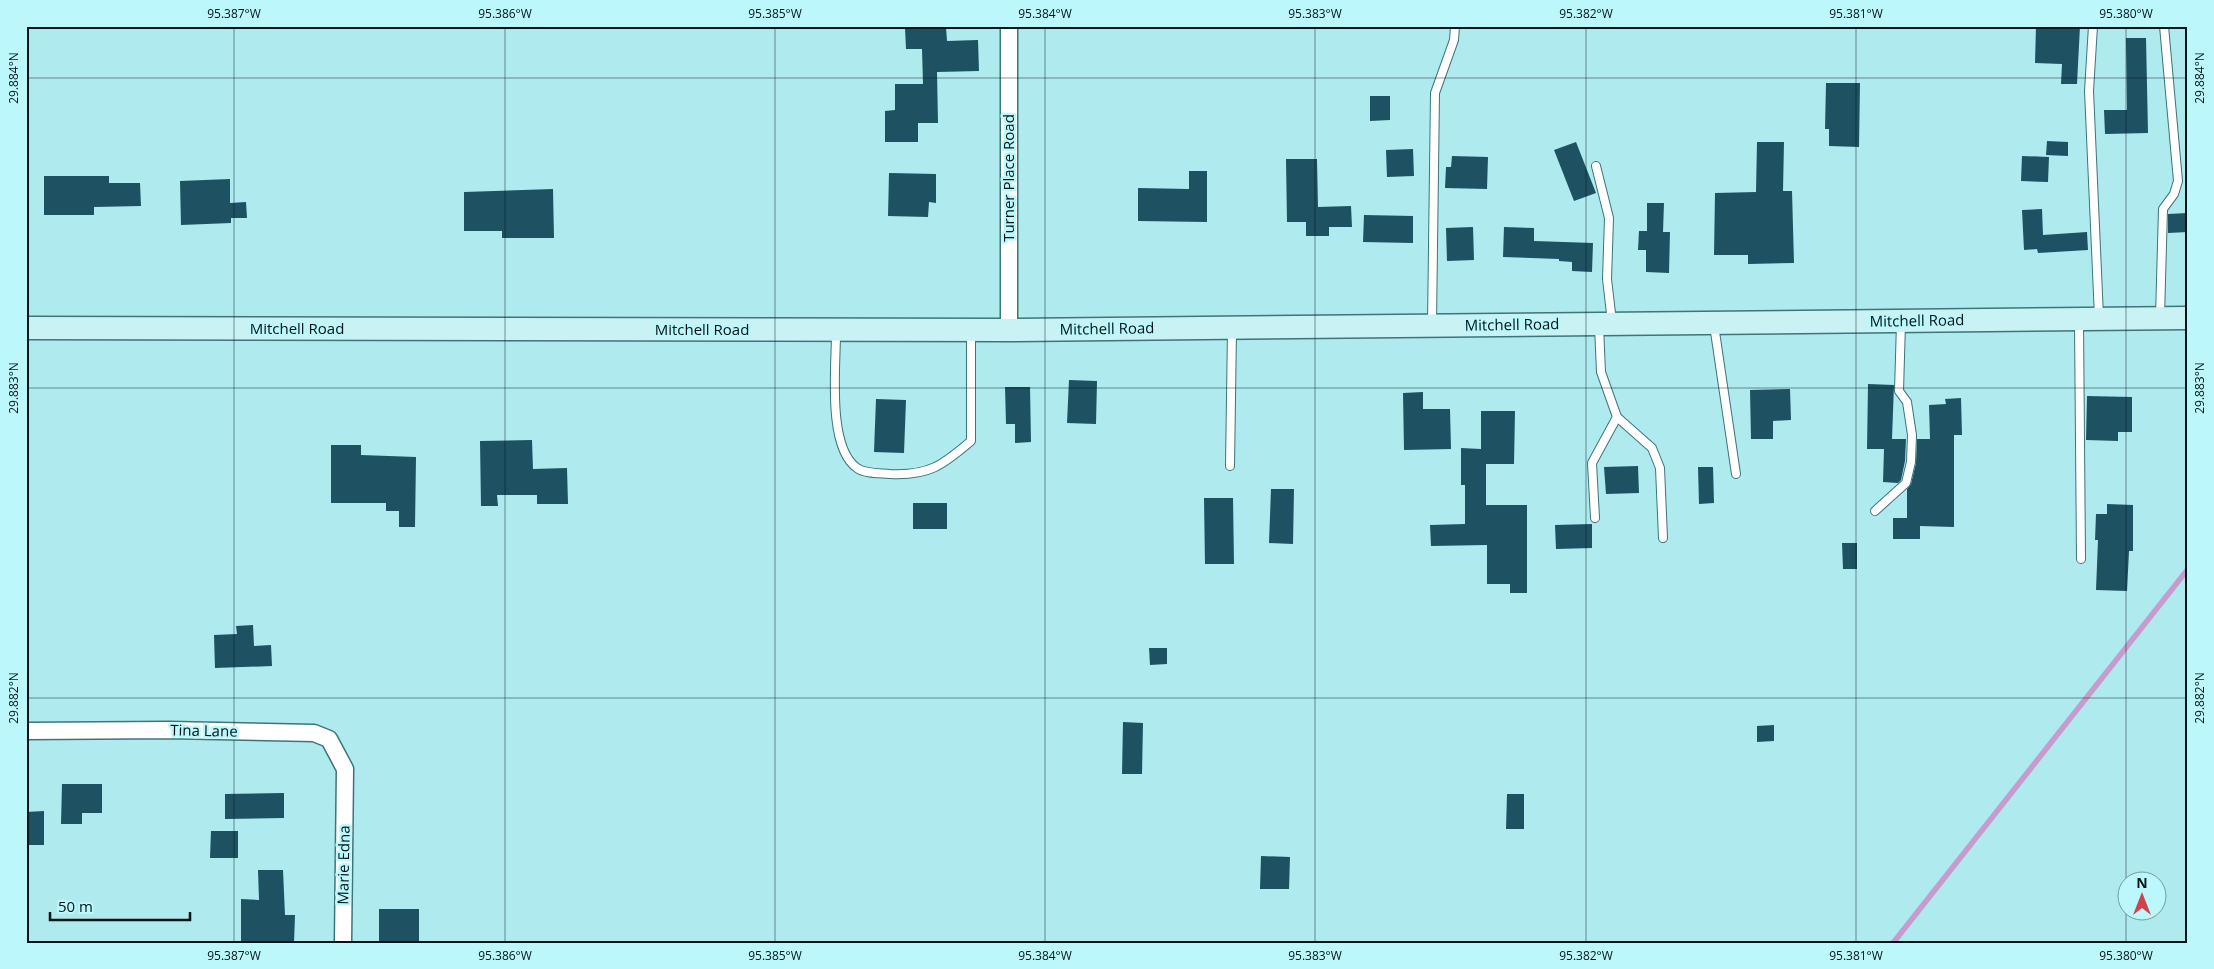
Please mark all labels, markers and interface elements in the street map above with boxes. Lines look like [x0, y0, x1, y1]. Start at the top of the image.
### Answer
text: 95.387°W [207, 5, 261, 22]
text: 95.386°W [478, 5, 532, 22]
text: 95.385°W [748, 5, 802, 22]
text: 95.384°W [1018, 5, 1072, 22]
text: 95.383°W [1288, 5, 1342, 22]
text: 95.382°W [1559, 5, 1613, 22]
text: 95.381°W [1829, 5, 1883, 22]
text: 95.380°W [2099, 5, 2153, 22]
text: 29.884°N [5, 52, 22, 104]
text: 29.884°N [2191, 52, 2208, 104]
street label: Turner Place Road [998, 114, 1018, 242]
street label: Mitchell Road [1869, 309, 1965, 331]
street label: Mitchell Road [1464, 313, 1560, 335]
street label: Mitchell Road [1059, 317, 1155, 339]
street label: Mitchell Road [250, 318, 344, 338]
street label: Mitchell Road [655, 319, 749, 339]
text: 29.883°N [5, 362, 22, 414]
text: 29.883°N [2191, 362, 2208, 414]
text: 29.882°N [5, 672, 22, 724]
text: 29.882°N [2191, 672, 2208, 724]
street label: Tina Lane [170, 719, 238, 741]
street label: Marie Edna [332, 825, 354, 905]
north arrow [2116, 872, 2166, 922]
text: N [2136, 873, 2148, 892]
scale bar [50, 889, 190, 921]
text: 50 m [58, 896, 93, 916]
text: 95.387°W [207, 947, 261, 964]
text: 95.386°W [478, 947, 532, 964]
text: 95.385°W [748, 947, 802, 964]
text: 95.384°W [1018, 947, 1072, 964]
text: 95.383°W [1288, 947, 1342, 964]
text: 95.382°W [1559, 947, 1613, 964]
text: 95.381°W [1829, 947, 1883, 964]
text: 95.380°W [2099, 947, 2153, 964]

